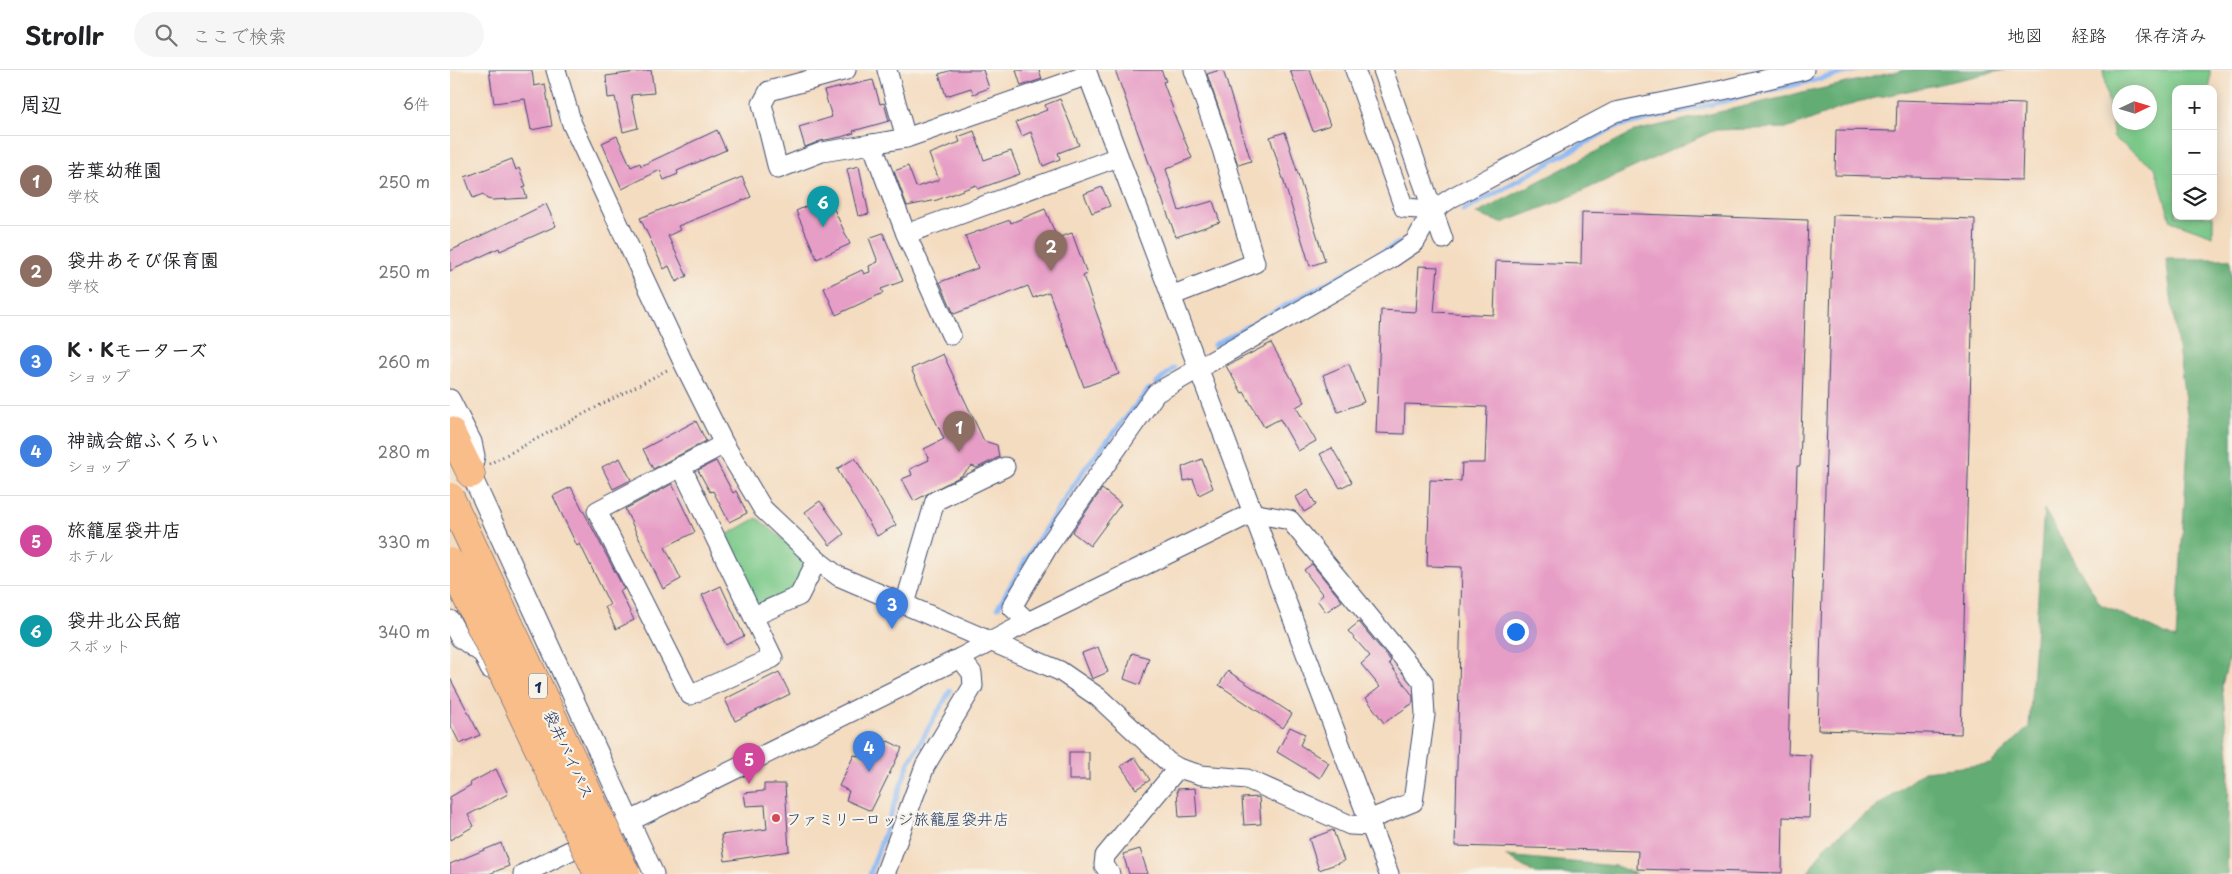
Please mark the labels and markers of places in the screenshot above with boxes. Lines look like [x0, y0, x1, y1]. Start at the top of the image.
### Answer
pin: 6 [807, 186, 839, 227]
pin: 2 [1035, 230, 1067, 271]
pin: 1 [943, 411, 975, 452]
pin: 3 [876, 588, 908, 629]
pin: 4 [853, 731, 885, 772]
pin: 5 [733, 743, 765, 784]
place label: ファミリーロッジ旅籠屋袋井店 [786, 806, 1009, 830]
marker: ファミリーロッジ旅籠屋袋井店 [770, 812, 782, 824]

